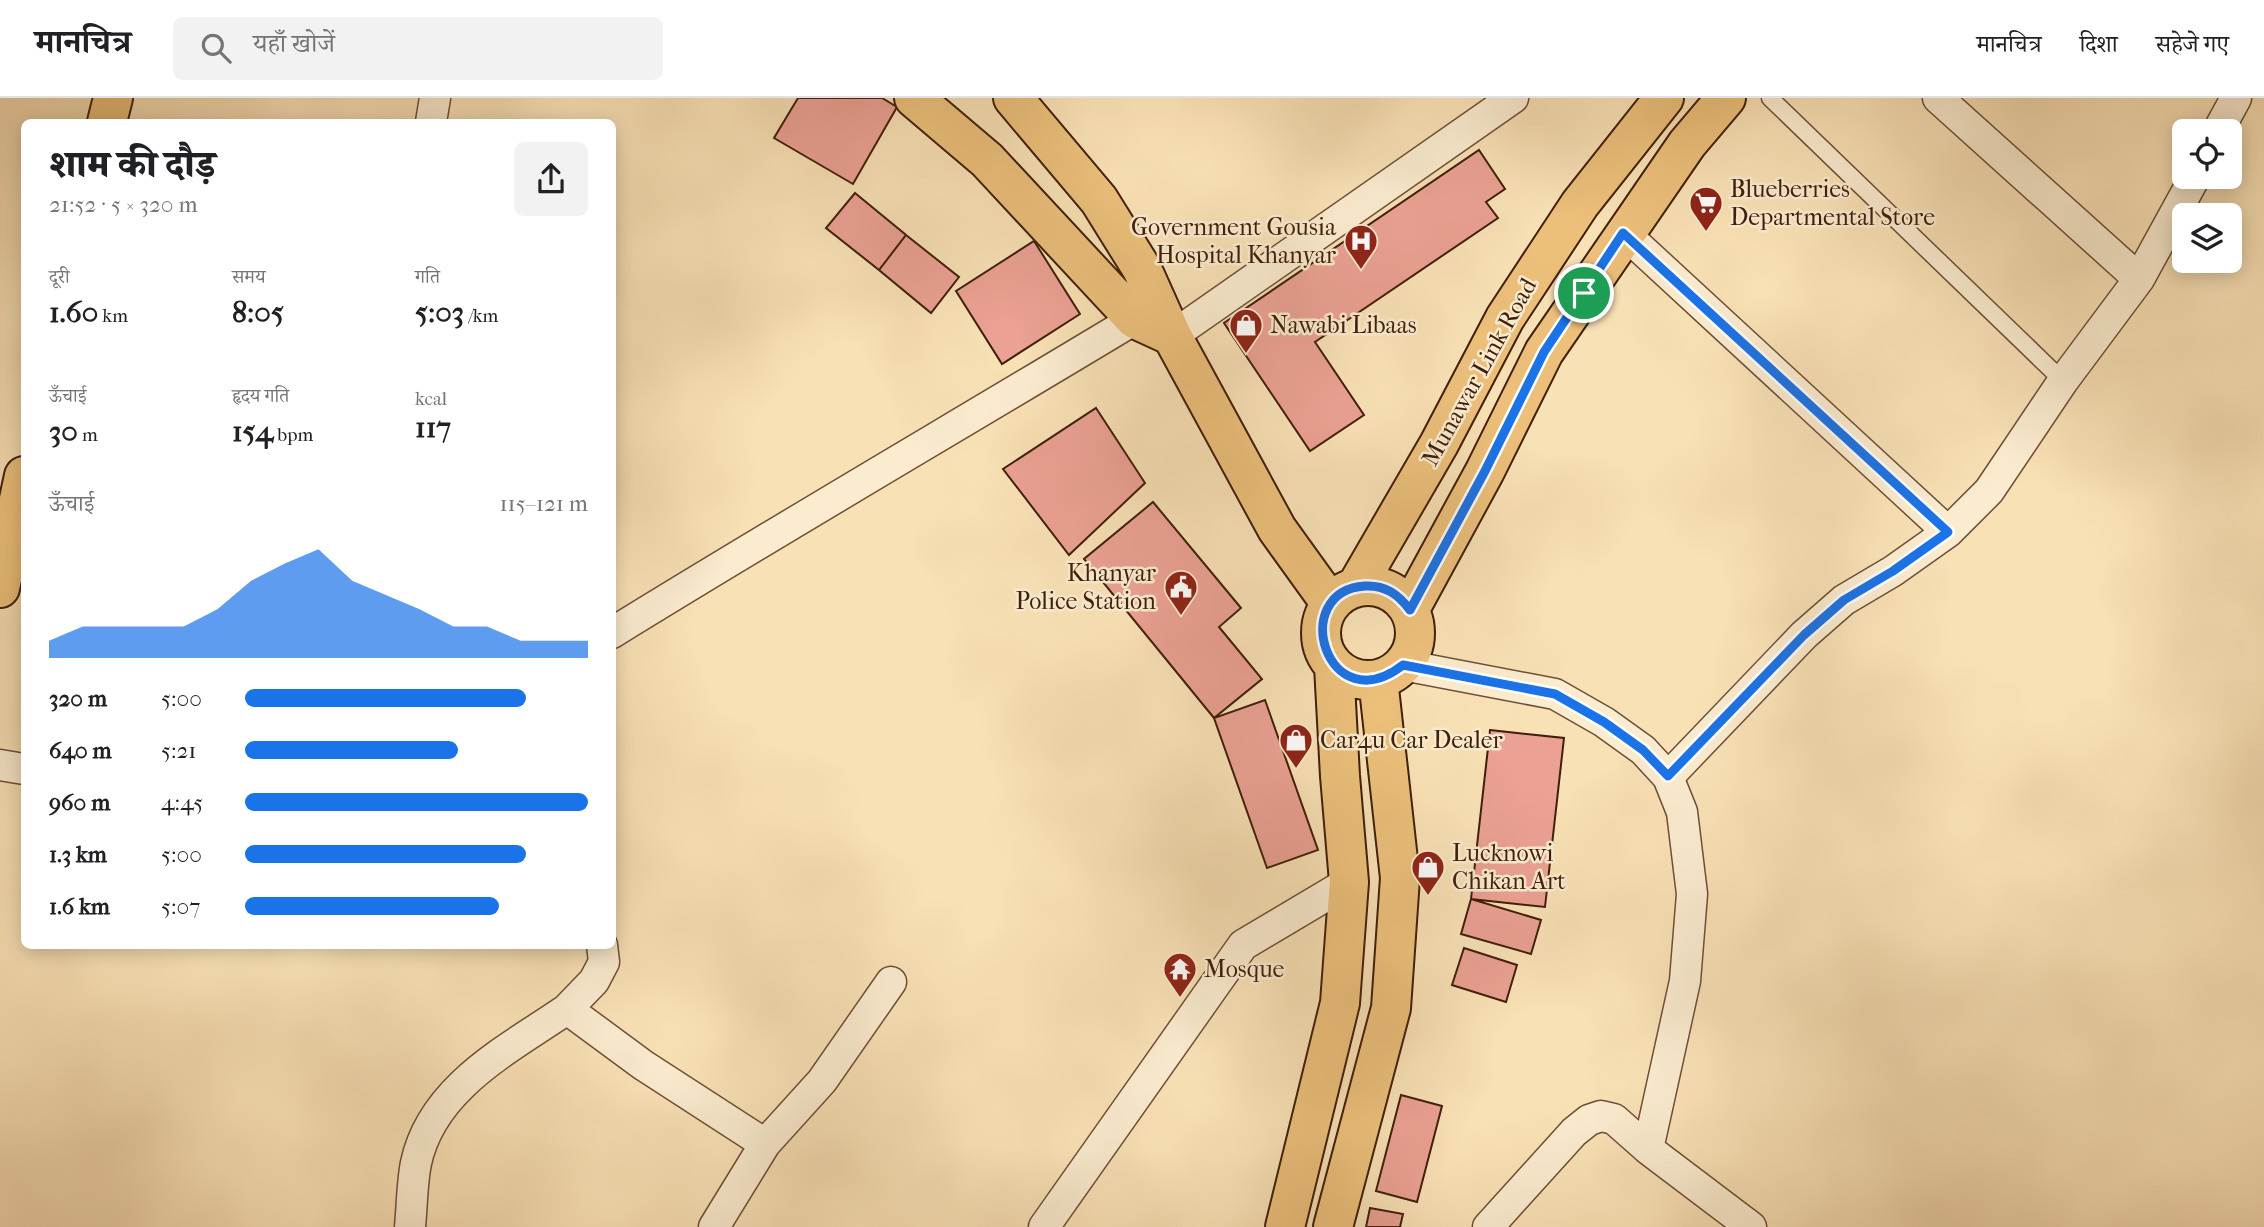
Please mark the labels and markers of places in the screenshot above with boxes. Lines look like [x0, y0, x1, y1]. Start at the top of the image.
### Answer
place label: Blueberries Departmental Store [1730, 175, 1935, 231]
supermarket icon: Blueberries Departmental Store [1687, 184, 1725, 233]
place label: Government Gousia Hospital Khanyar [1131, 213, 1337, 269]
hospital icon: Government Gousia Hospital Khanyar [1342, 222, 1380, 271]
pin [1554, 263, 1614, 323]
shop icon: Nawabi Libaas [1227, 306, 1265, 355]
place label: Nawabi Libaas [1270, 311, 1417, 339]
place label: Khanyar Police Station [1015, 559, 1157, 615]
public building icon: Khanyar Police Station [1162, 568, 1200, 617]
shop icon: Car4u Car Dealer [1277, 721, 1315, 770]
place label: Car4u Car Dealer [1320, 726, 1504, 754]
place label: Lucknowi Chikan Art [1452, 839, 1566, 895]
shop icon: Lucknowi Chikan Art [1409, 848, 1447, 897]
temple icon: Mosque [1161, 950, 1199, 999]
place label: Mosque [1204, 955, 1285, 983]

